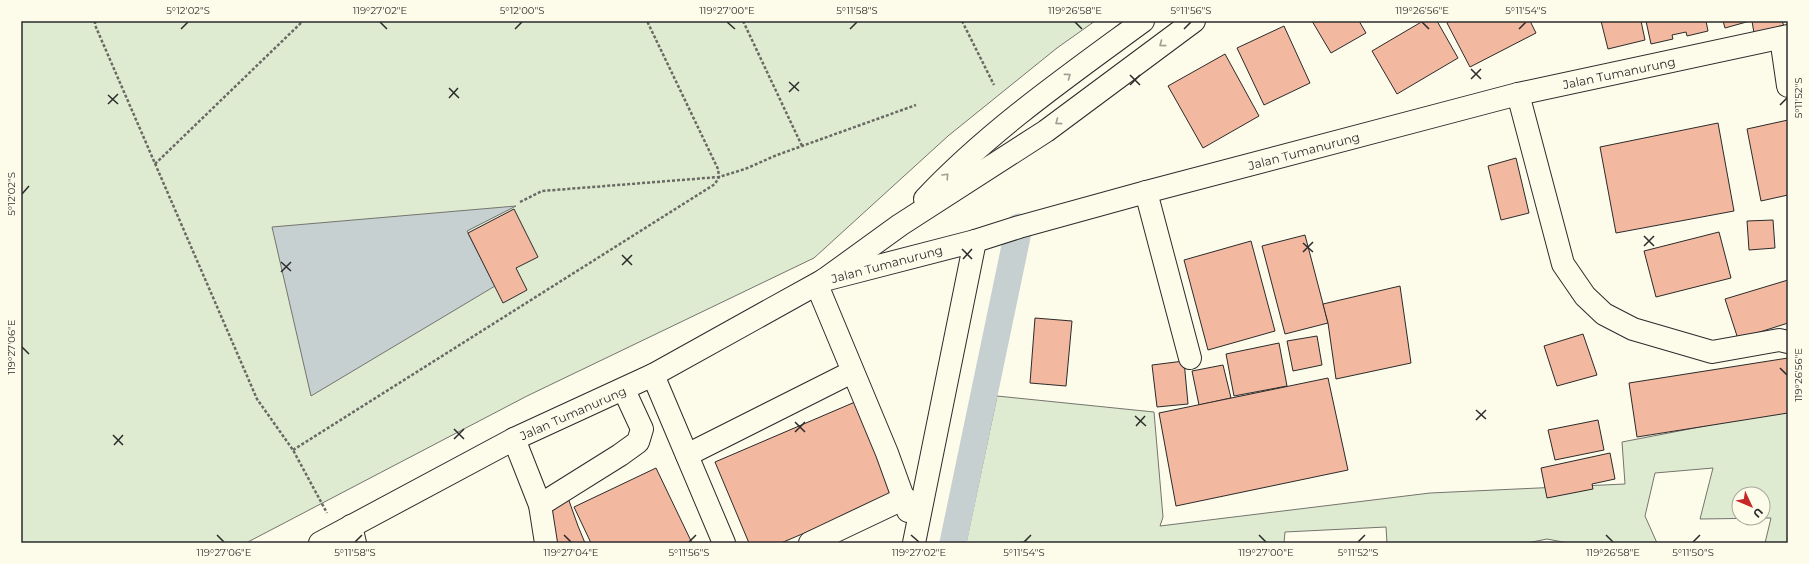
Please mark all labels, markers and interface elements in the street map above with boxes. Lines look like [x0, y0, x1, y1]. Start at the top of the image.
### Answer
text: 5°12'02"S [166, 4, 210, 17]
text: 119°27'02"E [353, 4, 408, 17]
text: 5°12'00"S [500, 4, 544, 17]
text: 119°27'00"E [699, 4, 755, 17]
text: 5°11'58"S [836, 4, 878, 17]
text: 119°26'58"E [1048, 4, 1102, 17]
text: 5°11'56"S [1171, 4, 1212, 17]
text: 119°26'56"E [1395, 4, 1449, 17]
text: 5°11'54"S [1505, 4, 1547, 17]
one-way arrow [1160, 40, 1167, 47]
street label: Jalan Tumanurung [1560, 54, 1677, 92]
one-way arrow [1064, 74, 1071, 81]
text: 5°11'52"S [1792, 78, 1805, 118]
one-way arrow [1055, 117, 1062, 125]
street label: Jalan Tumanurung [1246, 129, 1361, 173]
text: 5°12'02"S [5, 172, 18, 216]
one-way arrow [942, 173, 949, 181]
street label: Jalan Tumanurung [829, 242, 944, 286]
text: 119°27'06"E [5, 319, 18, 374]
text: 119°26'56"E [1792, 348, 1805, 402]
street label: Jalan Tumanurung [517, 383, 628, 444]
north arrow [1731, 486, 1771, 526]
text: U [1750, 505, 1766, 521]
text: 119°27'06"E [197, 546, 252, 559]
text: 5°11'58"S [334, 546, 376, 559]
text: 119°27'04"E [543, 546, 599, 559]
text: 5°11'56"S [669, 546, 710, 559]
text: 119°27'02"E [892, 546, 947, 559]
text: 5°11'54"S [1003, 546, 1045, 559]
text: 119°27'00"E [1238, 546, 1294, 559]
text: 5°11'52"S [1338, 546, 1378, 559]
text: 119°26'58"E [1586, 546, 1640, 559]
text: 5°11'50"S [1672, 546, 1714, 559]

